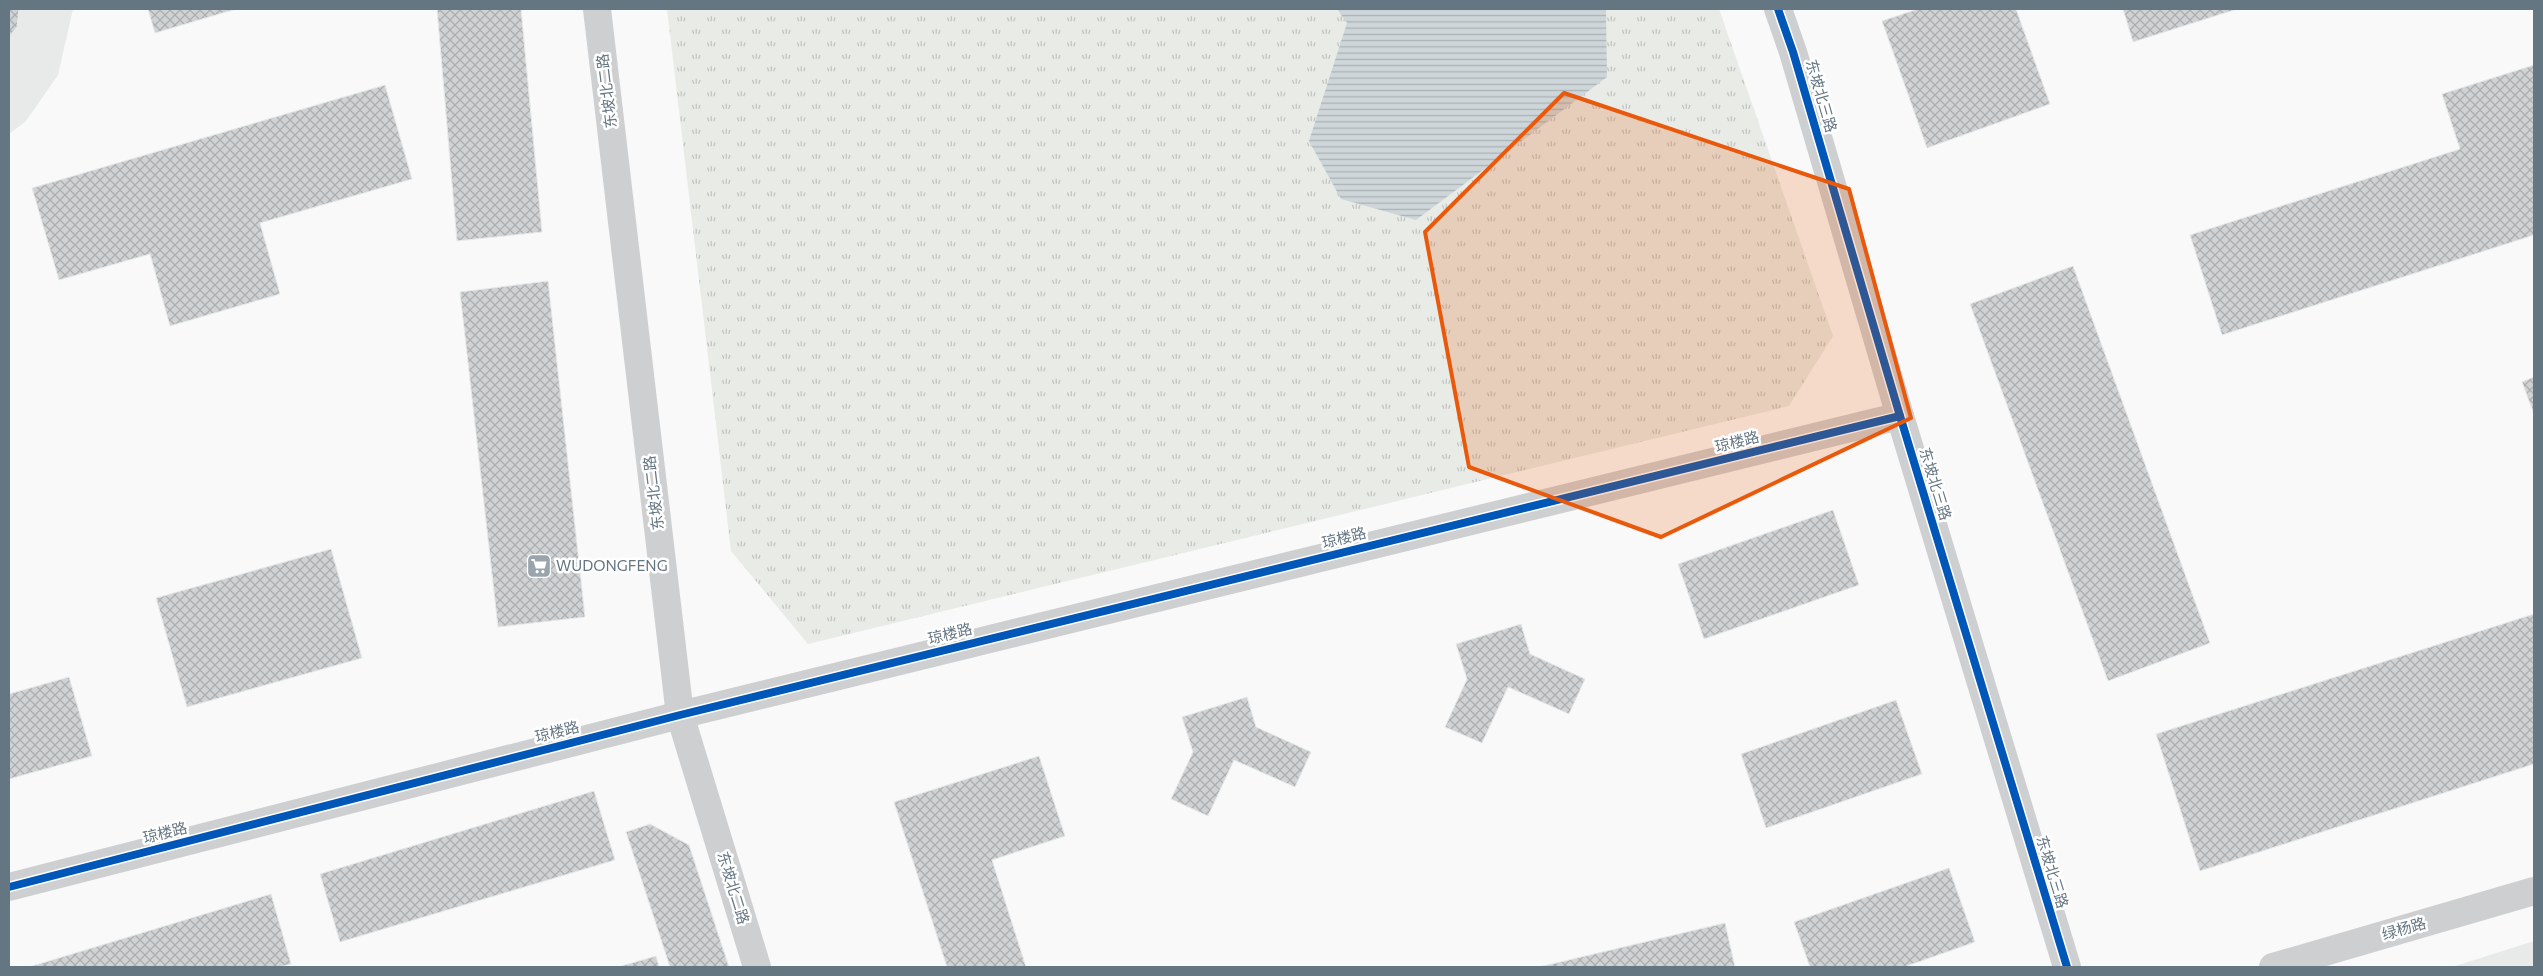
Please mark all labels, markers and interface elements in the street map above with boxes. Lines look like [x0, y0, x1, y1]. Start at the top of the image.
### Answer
street label: 东坡北二路 [593, 53, 620, 129]
street label: 东坡北三路 [1803, 57, 1841, 134]
street label: 琼楼路 [1713, 427, 1761, 455]
street label: 东坡北三路 [1916, 445, 1956, 522]
street label: 东坡北二路 [640, 455, 667, 531]
street label: 琼楼路 [1320, 523, 1368, 551]
supermarket icon: WUDONGFENG [526, 553, 552, 579]
place label: WUDONGFENG [556, 556, 668, 574]
street label: 琼楼路 [926, 619, 974, 647]
street label: 琼楼路 [533, 717, 581, 745]
street label: 琼楼路 [141, 818, 189, 846]
street label: 东坡北三路 [2033, 833, 2073, 910]
street label: 东坡北二路 [714, 849, 754, 926]
street label: 绿杨路 [2380, 913, 2428, 943]

